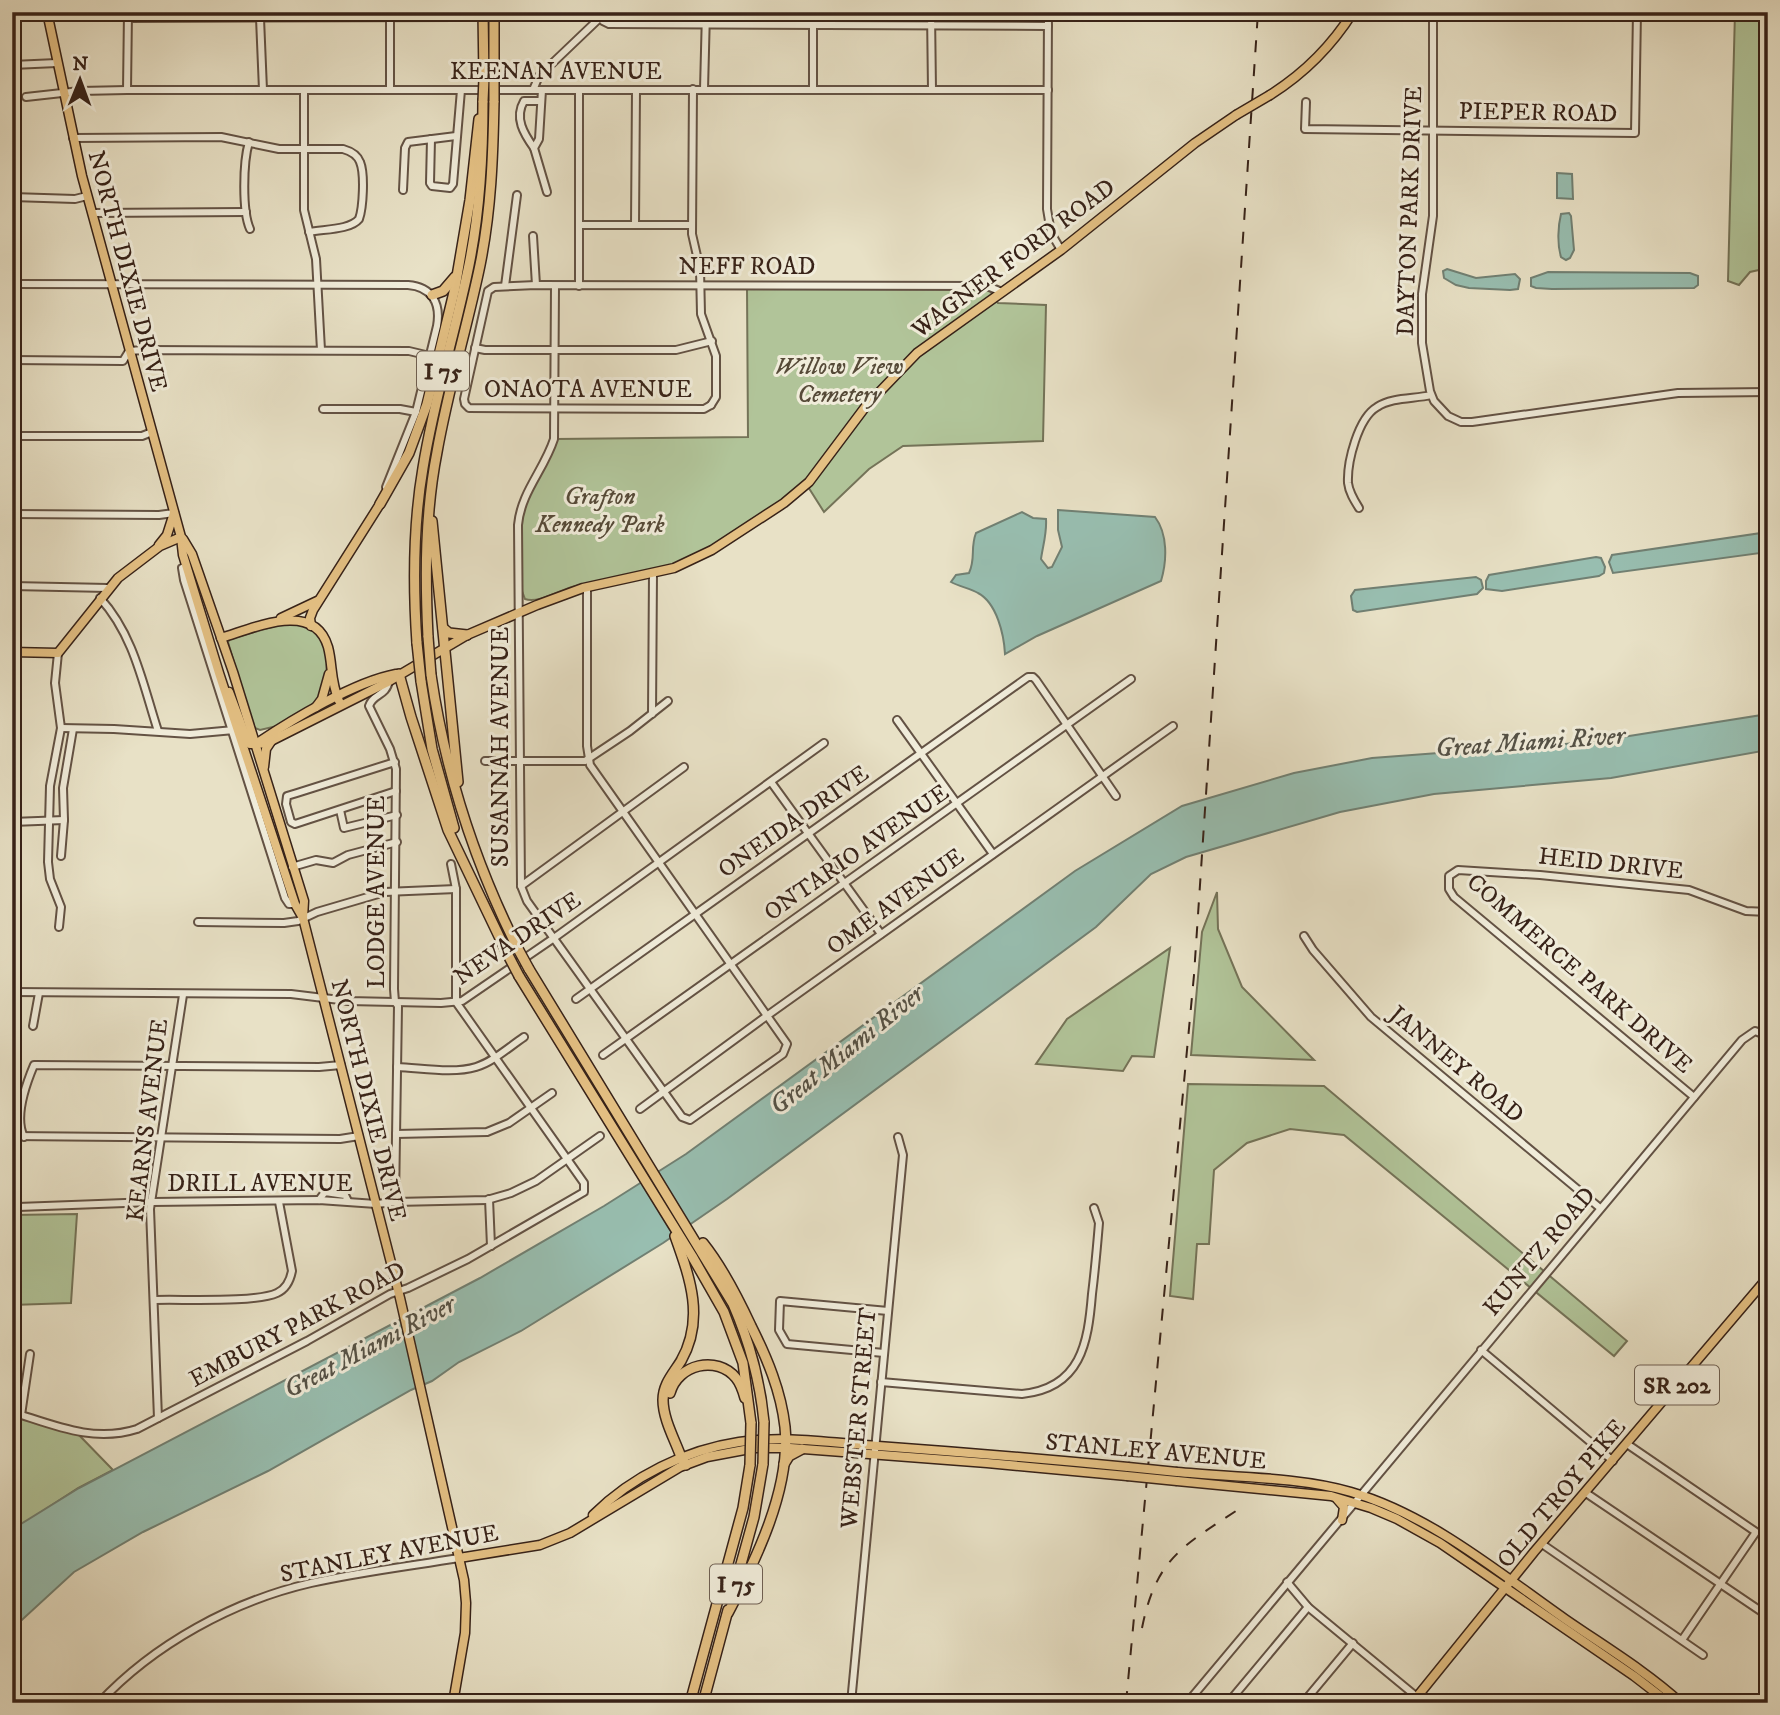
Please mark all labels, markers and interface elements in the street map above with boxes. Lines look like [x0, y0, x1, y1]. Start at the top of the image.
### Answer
north arrow [46, 46, 116, 116]
text: N [72, 53, 89, 76]
street label: KEENAN AVENUE [450, 57, 662, 87]
street label: DAYTON PARK DRIVE [1391, 86, 1429, 336]
street label: PIEPER ROAD [1458, 97, 1618, 129]
street label: NORTH DIXIE DRIVE [80, 147, 174, 395]
street label: WAGNER FORD ROAD [905, 172, 1121, 346]
street label: NEFF ROAD [679, 252, 816, 282]
road number: I 75 [417, 352, 469, 390]
park label: Willow View Cemetery [775, 352, 903, 410]
street label: ONAOTA AVENUE [484, 375, 692, 405]
park label: Grafton Kennedy Park [535, 482, 664, 540]
street label: SUSANNAH AVENUE [486, 627, 516, 867]
water label: Great Miami River [1434, 719, 1628, 766]
street label: ONEIDA DRIVE [712, 759, 875, 885]
street label: ONTARIO AVENUE [758, 778, 955, 928]
street label: LODGE AVENUE [362, 796, 392, 988]
street label: HEID DRIVE [1537, 841, 1685, 887]
street label: OME AVENUE [821, 842, 970, 962]
street label: COMMERCE PARK DRIVE [1460, 867, 1699, 1080]
street label: NEVA DRIVE [448, 885, 587, 992]
street label: NORTH DIXIE DRIVE [323, 976, 413, 1224]
water label: Great Miami River [763, 977, 932, 1123]
street label: JANNEY ROAD [1381, 998, 1530, 1130]
street label: KEARNS AVENUE [121, 1017, 175, 1223]
street label: DRILL AVENUE [167, 1169, 353, 1199]
street label: KUNTZ ROAD [1477, 1181, 1602, 1322]
street label: EMBURY PARK ROAD [184, 1255, 411, 1395]
water label: Great Miami River [278, 1287, 463, 1406]
street label: WEBSTER STREET [834, 1306, 884, 1531]
road number: SR 202 [1635, 1366, 1719, 1404]
street label: OLD TROY PIKE [1491, 1413, 1633, 1574]
street label: STANLEY AVENUE [1044, 1427, 1268, 1477]
street label: STANLEY AVENUE [278, 1518, 501, 1590]
road number: I 75 [710, 1564, 762, 1604]

